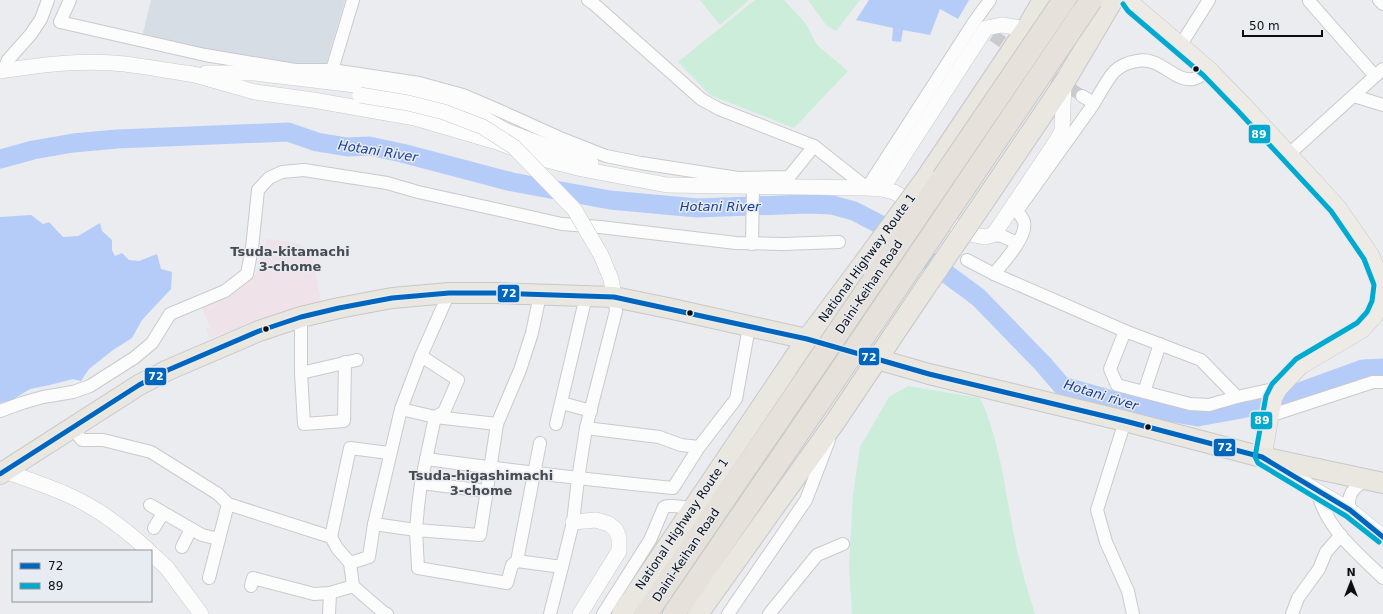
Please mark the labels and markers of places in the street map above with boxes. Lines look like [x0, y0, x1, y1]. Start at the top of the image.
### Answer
unlabelled marker [1191, 64, 1201, 74]
unlabelled marker [685, 308, 695, 318]
unlabelled marker [261, 324, 271, 334]
unlabelled marker [1143, 422, 1153, 432]

